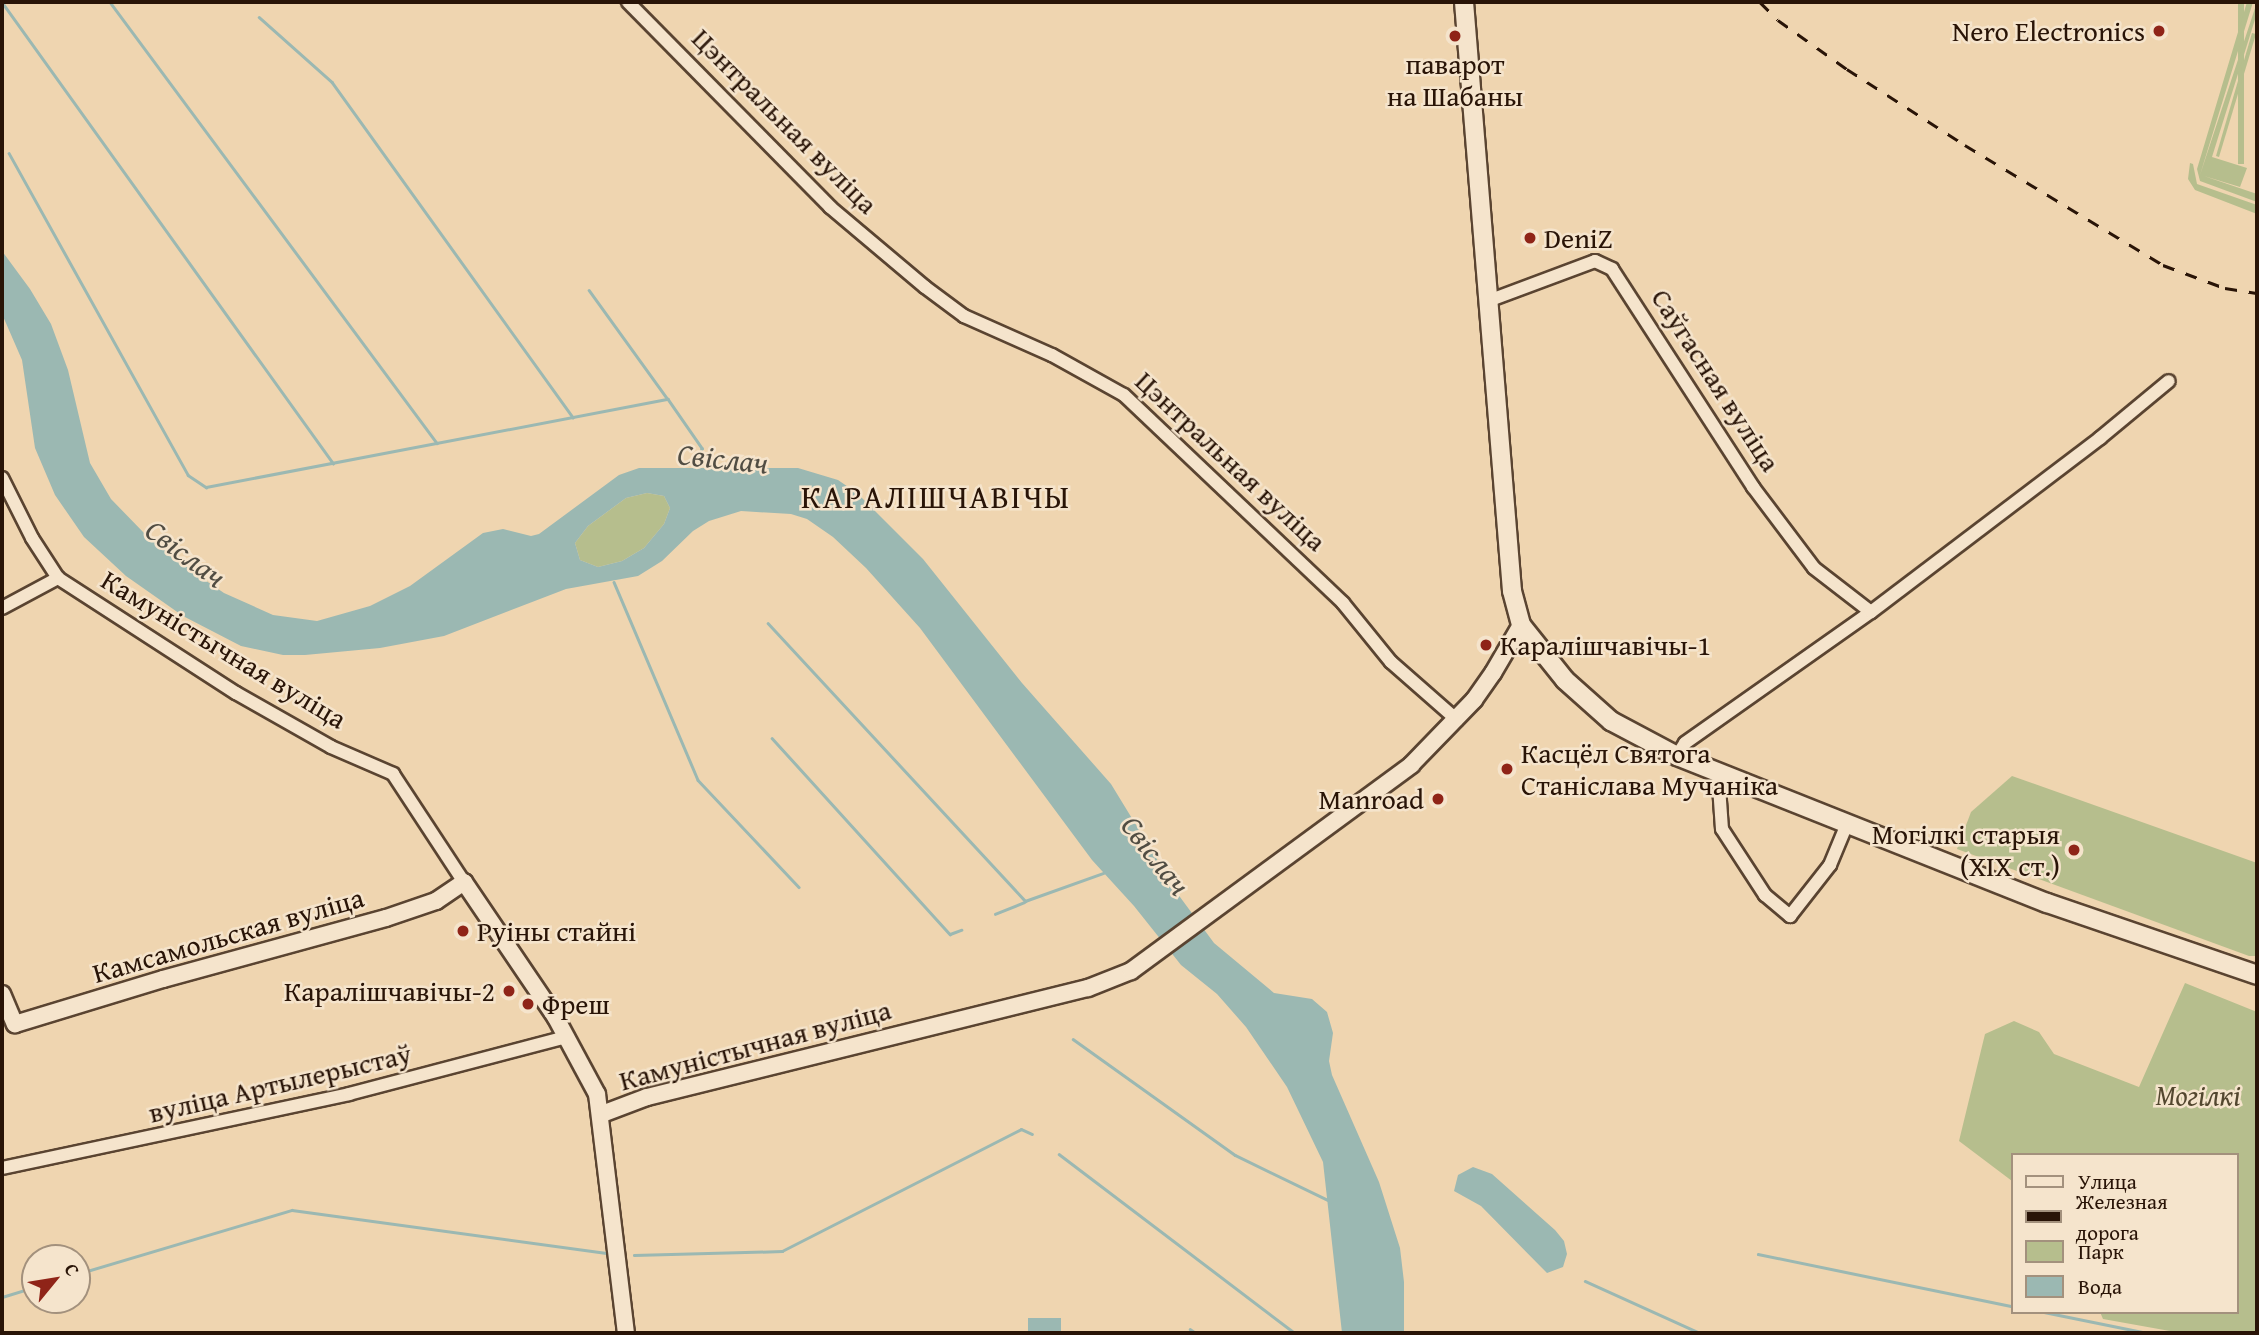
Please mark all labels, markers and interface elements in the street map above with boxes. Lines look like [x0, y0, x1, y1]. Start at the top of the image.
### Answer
place label: Nero Electronics [1952, 14, 2145, 48]
street label: Цэнтральная вуліца [685, 21, 885, 221]
marker: Nero Electronics [2151, 23, 2167, 39]
marker: паварот на Шабаны [1447, 28, 1463, 44]
place label: паварот на Шабаны [1387, 47, 1523, 113]
place label: DeniZ [1544, 221, 1613, 255]
marker: DeniZ [1522, 230, 1538, 246]
street label: Саўгасная вуліца [1645, 282, 1787, 478]
street label: Цэнтральная вуліца [1129, 364, 1333, 558]
water label: Свіслач [676, 435, 770, 481]
district label: КАРАЛІШЧАВІЧЫ [803, 478, 1069, 516]
water label: Свіслач [139, 511, 233, 595]
street label: Камуністычная вуліца [95, 563, 353, 735]
place label: Каралішчавічы-1 [1500, 628, 1711, 662]
marker: Каралішчавічы-1 [1478, 637, 1494, 653]
place label: Касцёл Святога Станіслава Мучаніка [1521, 736, 1778, 802]
marker: Касцёл Святога Станіслава Мучаніка [1499, 761, 1515, 777]
place label: Manroad [1319, 782, 1424, 816]
marker: Manroad [1430, 791, 1446, 807]
water label: Свіслач [1114, 808, 1198, 902]
place label: Могілкі старыя (XIX ст.) [1872, 817, 2060, 883]
marker: Могілкі старыя (XIX ст.) [2066, 842, 2082, 858]
street label: Камсамольская вуліца [89, 880, 367, 990]
place label: Руіны стайні [477, 914, 636, 948]
marker: Руіны стайні [455, 923, 471, 939]
place label: Каралішчавічы-2 [284, 974, 495, 1008]
marker: Каралішчавічы-2 [501, 983, 517, 999]
place label: Фреш [542, 987, 610, 1021]
street label: Камуністычная вуліца [616, 993, 894, 1097]
marker: Фреш [520, 996, 536, 1012]
street label: вуліца Артылерыстаў [145, 1036, 415, 1130]
park label: Могілкі [2155, 1078, 2241, 1112]
legend [2010, 1153, 2238, 1314]
text: Улица [2078, 1166, 2137, 1197]
text: Железная дорога [2076, 1186, 2168, 1248]
text: Парк [2078, 1236, 2124, 1267]
north arrow [21, 1244, 91, 1314]
text: С [58, 1258, 87, 1281]
text: Вода [2078, 1271, 2122, 1302]

